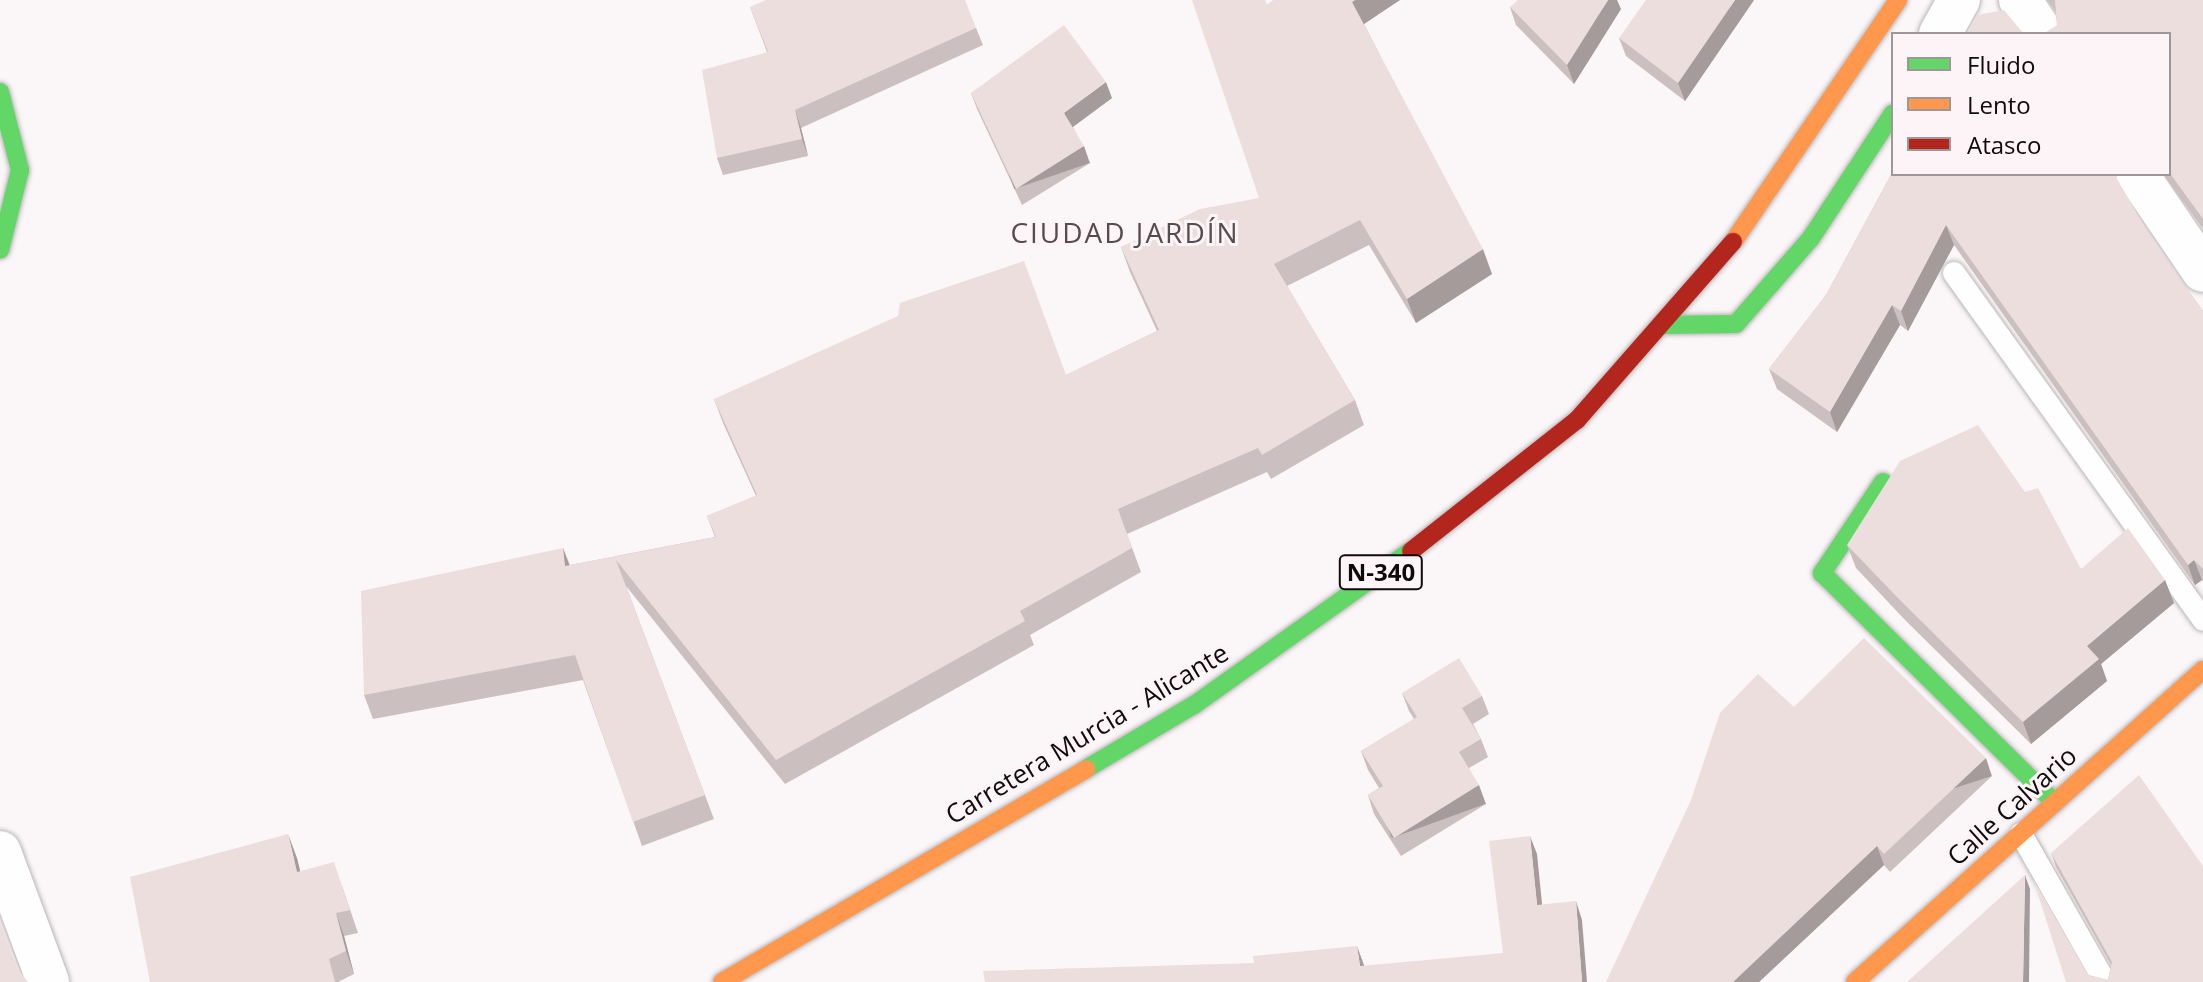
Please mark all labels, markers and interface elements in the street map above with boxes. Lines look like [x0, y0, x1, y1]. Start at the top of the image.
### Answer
legend [1891, 32, 2171, 176]
text: Fluido [1967, 48, 2035, 81]
text: Lento [1967, 88, 2031, 121]
text: Atasco [1967, 128, 2041, 161]
district label: CIUDAD JARDÍN [1010, 215, 1240, 249]
road number: N-340 [1337, 552, 1425, 592]
street label: Carretera Murcia - Alicante [940, 637, 1234, 831]
street label: Calle Calvario [1941, 740, 2083, 872]

